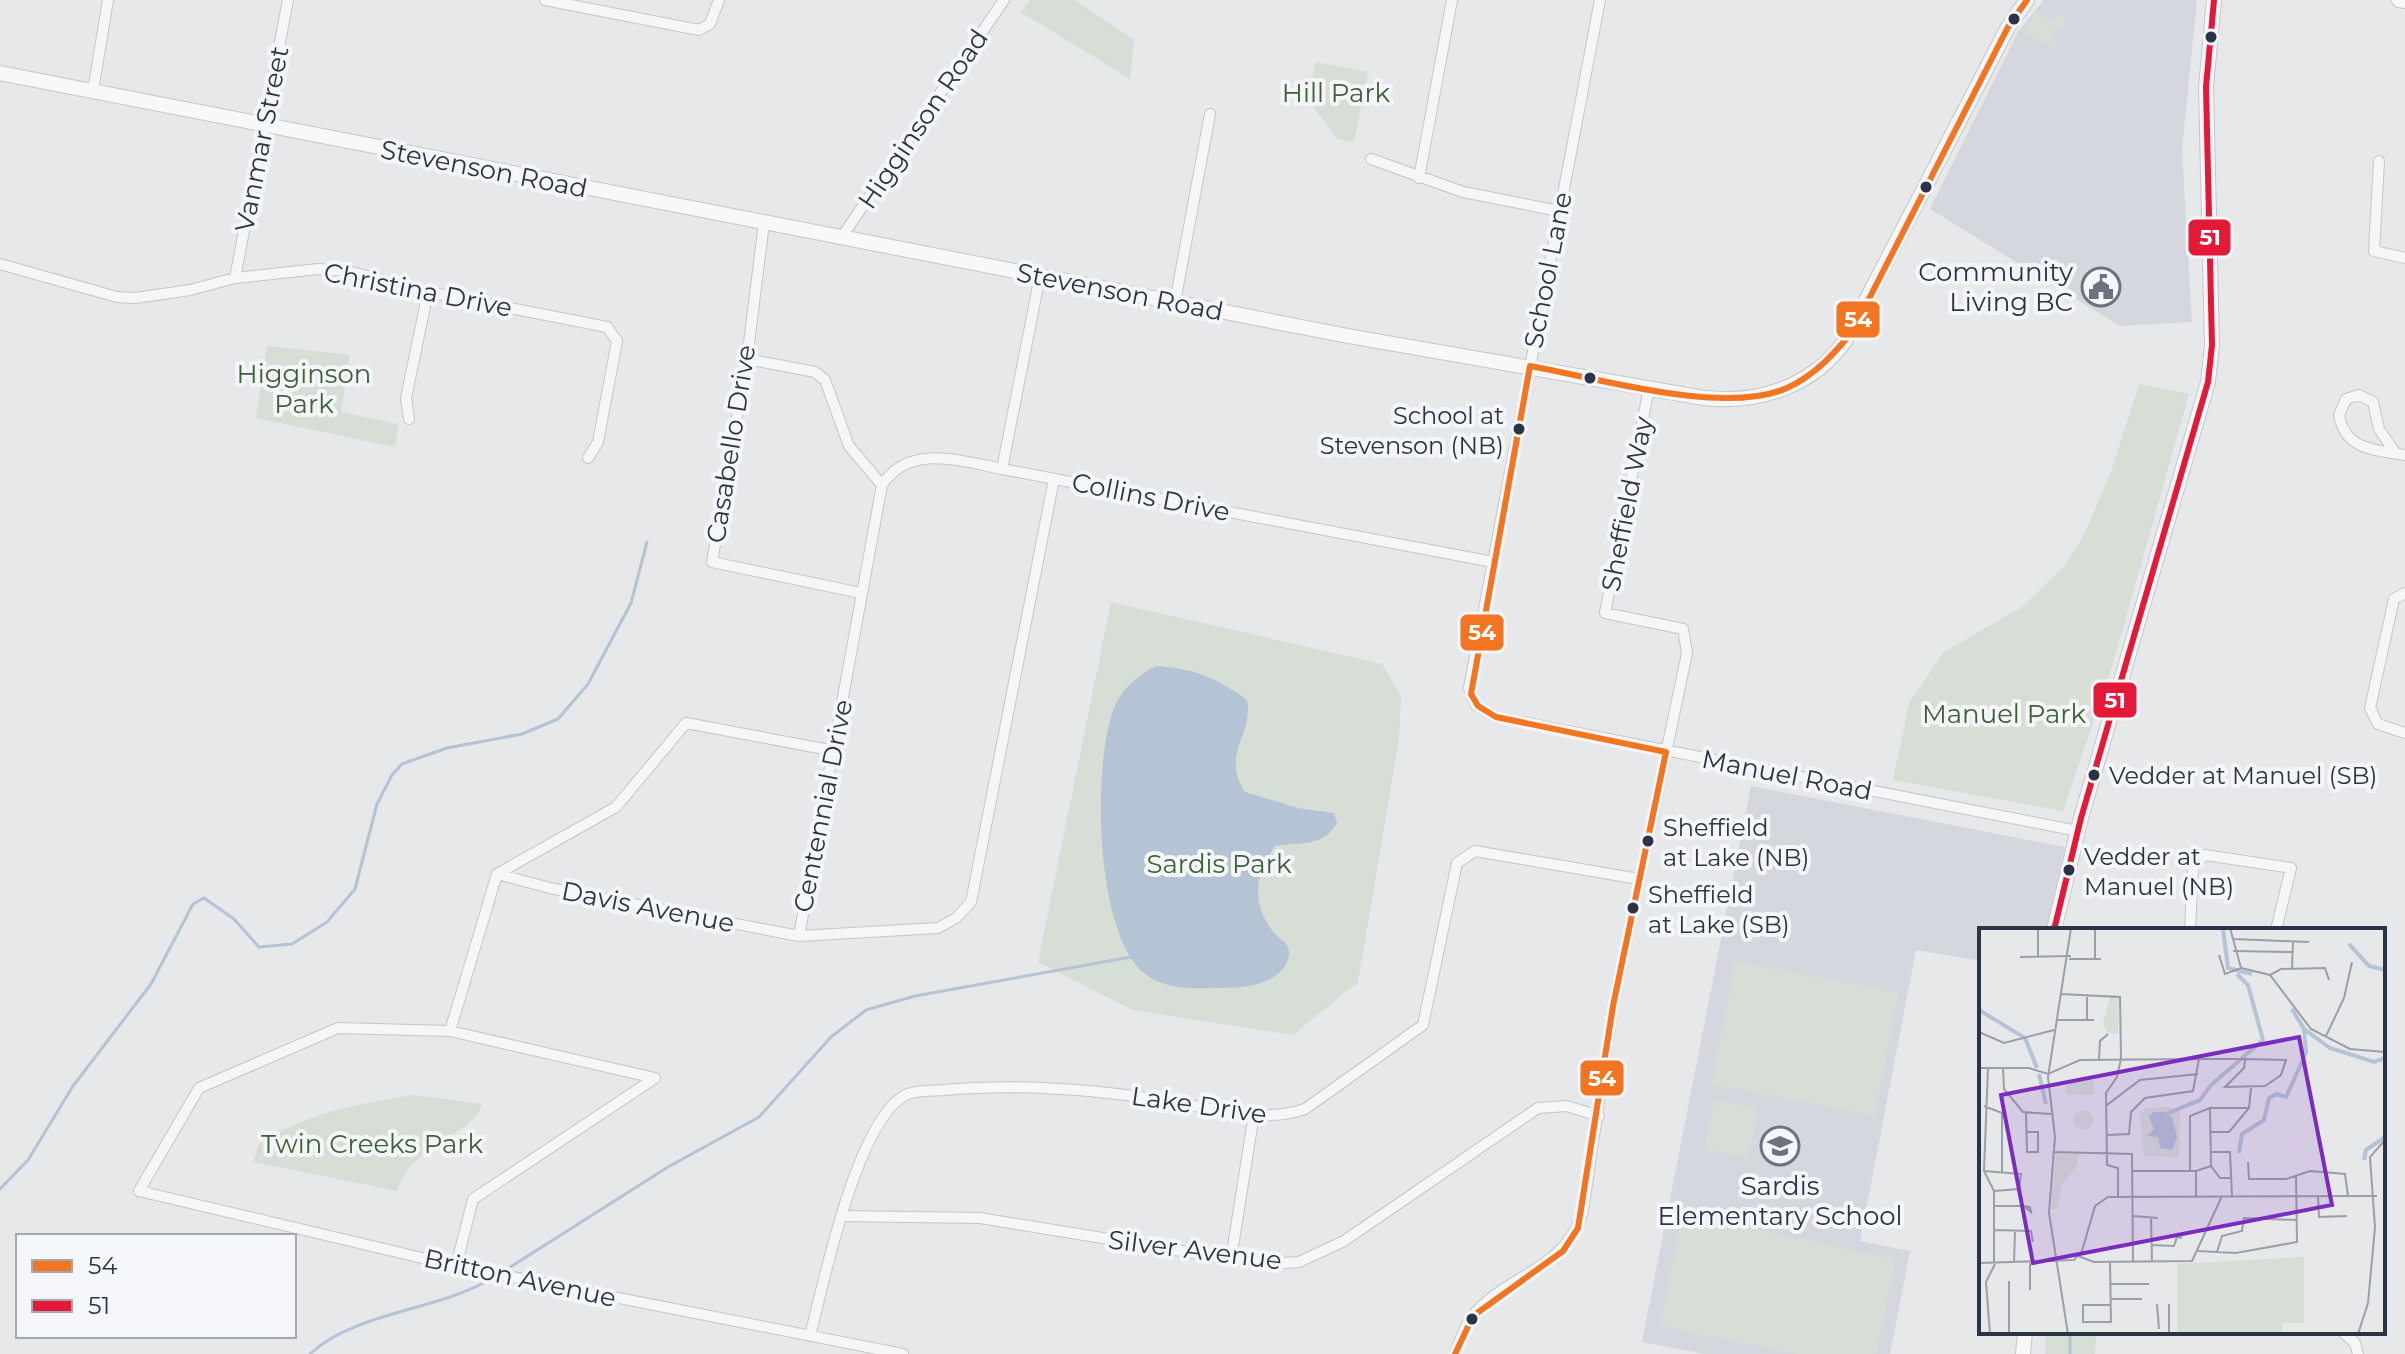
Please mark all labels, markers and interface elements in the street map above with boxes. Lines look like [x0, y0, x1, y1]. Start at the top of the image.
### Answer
unlabelled marker [2006, 11, 2022, 27]
street label: Higginson Road [851, 23, 995, 215]
unlabelled marker [2203, 29, 2219, 45]
street label: Vanmar Street [228, 43, 296, 235]
park label: Hill Park [1282, 77, 1391, 109]
street label: Stevenson Road [378, 133, 590, 205]
unlabelled marker [1918, 179, 1934, 195]
street label: School Lane [1517, 189, 1579, 351]
line badge: 51 [2187, 218, 2232, 257]
text: 51 [2199, 224, 2221, 251]
street label: Christina Drive [321, 256, 515, 324]
street label: Stevenson Road [1014, 256, 1226, 328]
place label: Community Living BC [1918, 256, 2074, 318]
public building icon: Community Living BC [2080, 266, 2122, 308]
line badge: 54 [1835, 300, 1881, 339]
text: 54 [1844, 306, 1872, 333]
street label: Casabello Drive [700, 343, 762, 545]
park label: Higginson Park [237, 358, 371, 420]
unlabelled marker [1582, 370, 1598, 386]
place label: School at Stevenson (NB) [1320, 401, 1504, 460]
street label: Sheffield Way [1594, 413, 1660, 594]
marker: School at Stevenson (NB) [1511, 421, 1527, 437]
street label: Collins Drive [1069, 466, 1233, 528]
line badge: 54 [1459, 613, 1505, 652]
text: 54 [1468, 619, 1496, 646]
line badge: 51 [2092, 681, 2138, 719]
text: 51 [2104, 687, 2126, 714]
street label: Centennial Drive [787, 697, 859, 915]
park label: Manuel Park [1922, 698, 2087, 730]
street label: Manuel Road [1699, 743, 1875, 807]
place label: Vedder at Manuel (SB) [2109, 761, 2377, 790]
marker: Vedder at Manuel (SB) [2086, 767, 2102, 783]
place label: Sheffield at Lake (NB) [1663, 813, 1810, 872]
marker: Sheffield at Lake (NB) [1640, 833, 1656, 849]
place label: Vedder at Manuel (NB) [2084, 842, 2234, 901]
park label: Sardis Park [1147, 848, 1292, 880]
marker: Vedder at Manuel (NB) [2061, 862, 2077, 878]
street label: Davis Avenue [559, 875, 737, 939]
place label: Sheffield at Lake (SB) [1648, 880, 1790, 939]
marker: Sheffield at Lake (SB) [1625, 900, 1641, 916]
inset map [1979, 928, 2385, 1334]
line badge: 54 [1579, 1059, 1625, 1097]
text: 54 [1588, 1065, 1616, 1092]
street label: Lake Drive [1129, 1080, 1269, 1130]
school or university icon: Sardis Elementary School [1759, 1125, 1801, 1167]
park label: Twin Creeks Park [261, 1128, 484, 1160]
place label: Sardis Elementary School [1657, 1170, 1903, 1232]
street label: Silver Avenue [1106, 1223, 1284, 1277]
legend [16, 1234, 296, 1338]
street label: Britton Avenue [421, 1242, 619, 1314]
text: 54 [88, 1251, 118, 1280]
text: 51 [88, 1291, 110, 1320]
unlabelled marker [1464, 1311, 1480, 1327]

